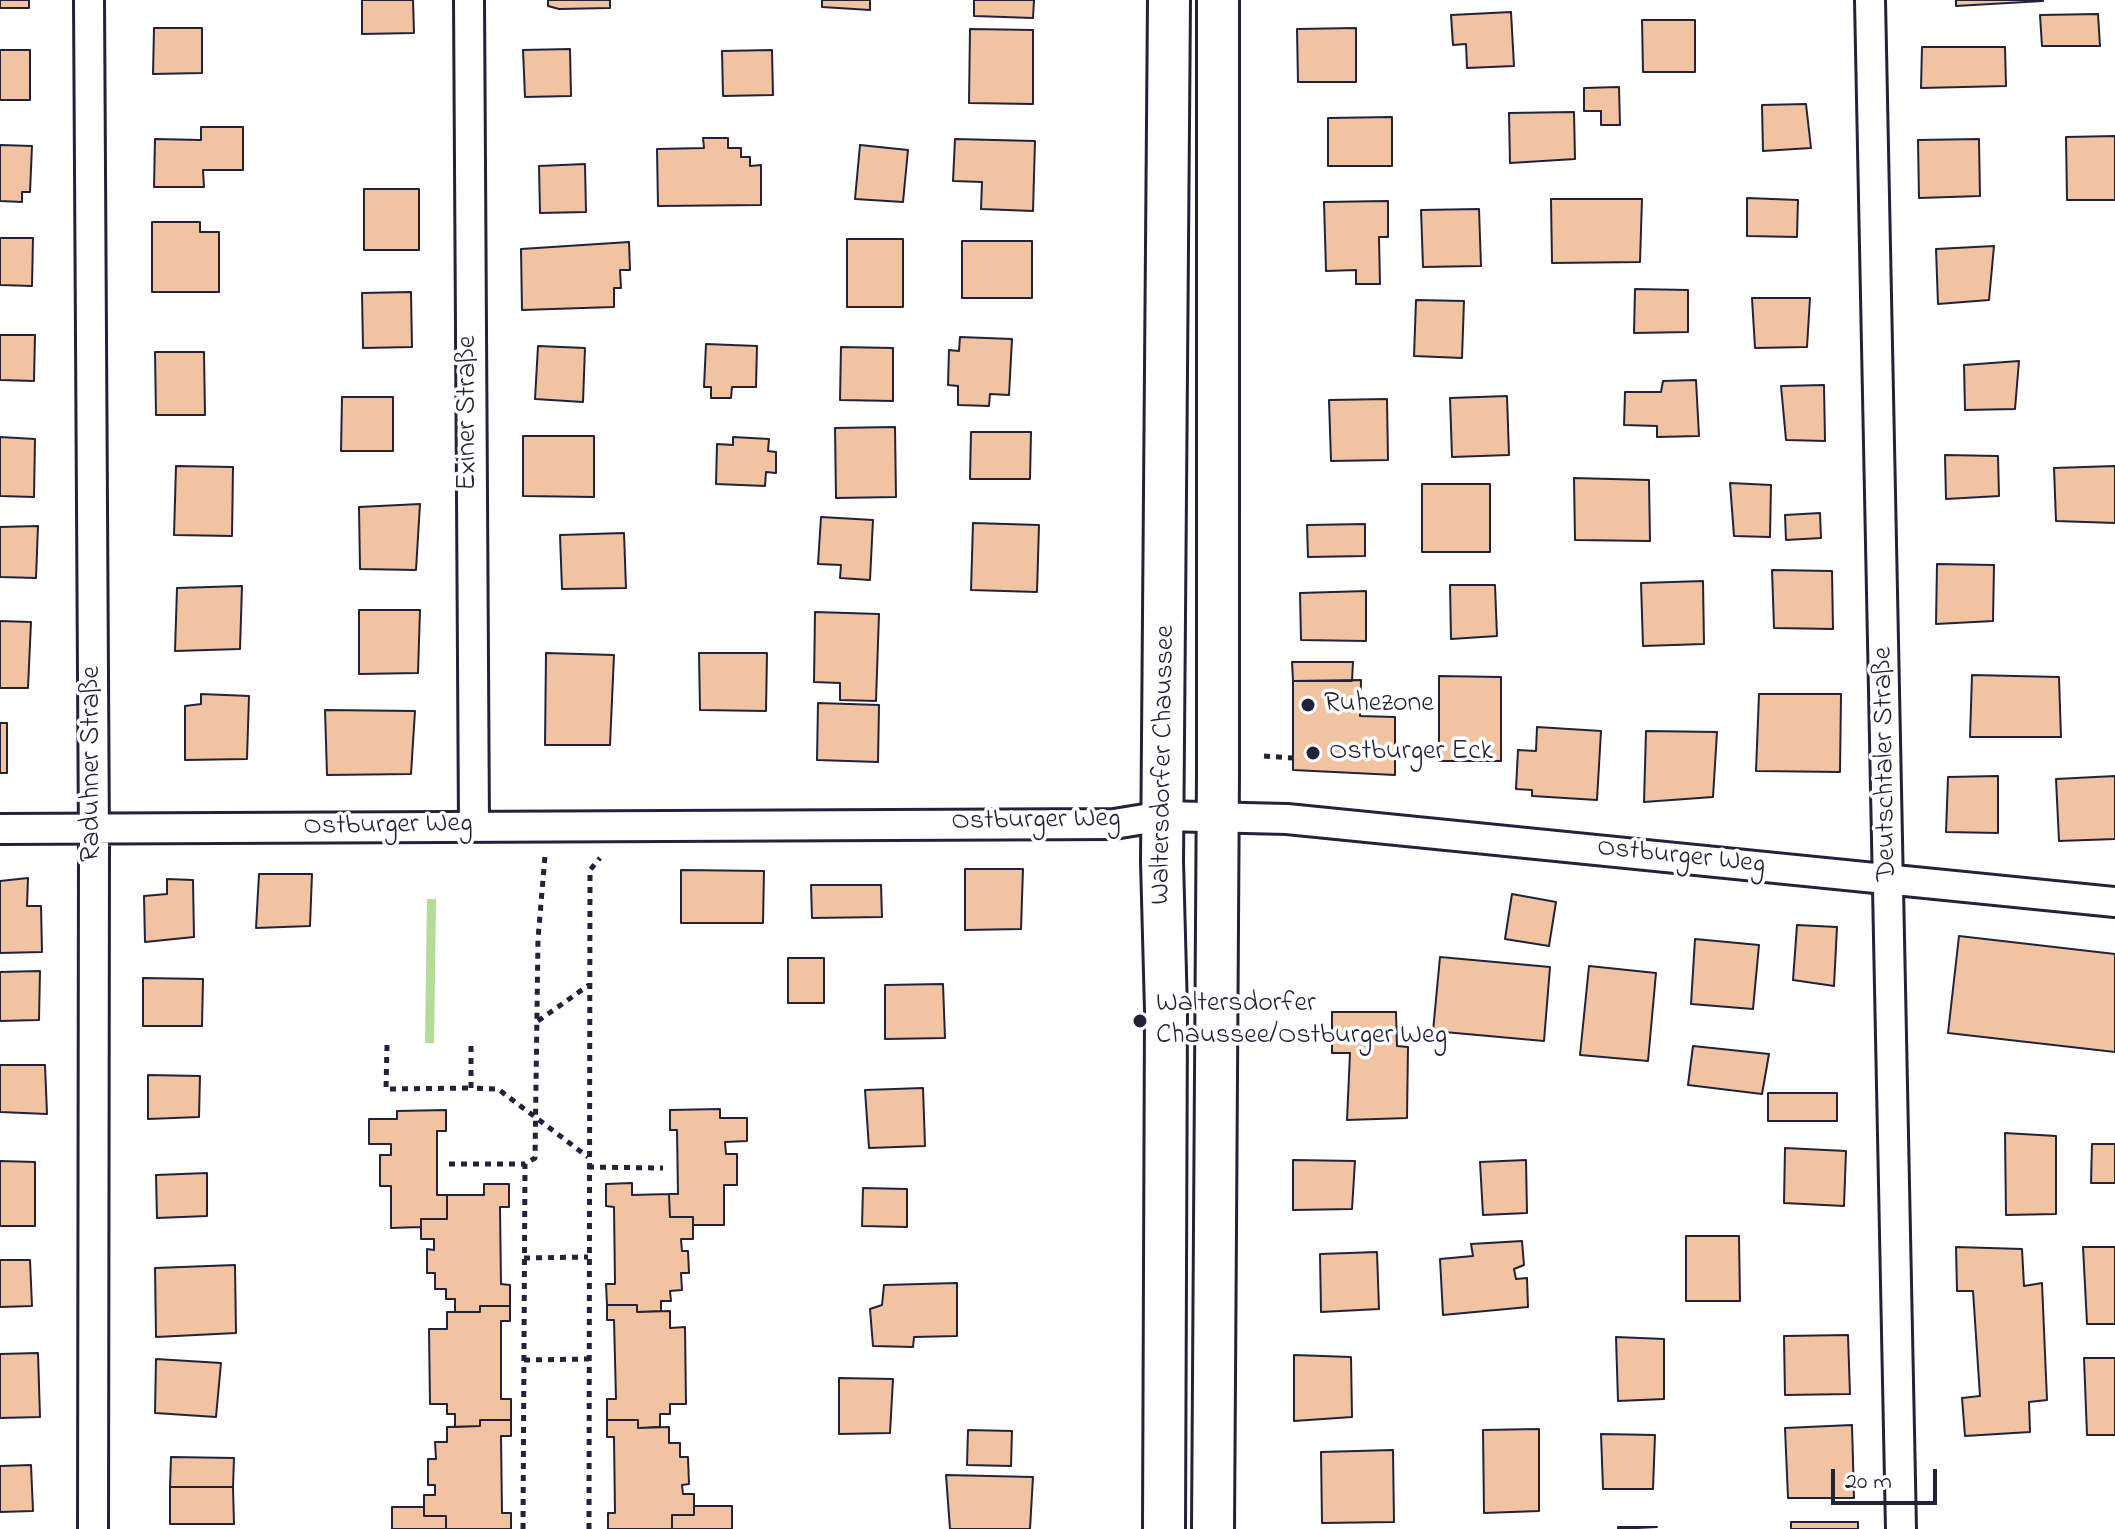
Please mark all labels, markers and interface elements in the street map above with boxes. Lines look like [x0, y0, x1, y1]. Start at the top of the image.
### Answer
street label: Exiner Straße [452, 336, 486, 490]
street label: Waltersdorfer Chaussee [1146, 625, 1184, 905]
street label: Deutschtaler Straße [1868, 647, 1906, 881]
street label: Raduhner Straße [76, 666, 110, 862]
place label: Ruhezone [1324, 688, 1434, 722]
marker: Ruhezone [1299, 696, 1317, 714]
place label: Ostburger Eck [1329, 736, 1493, 770]
marker: Ostburger Eck [1304, 744, 1322, 762]
street label: Ostburger Weg [951, 804, 1121, 840]
street label: Ostburger Weg [303, 809, 473, 845]
street label: Ostburger Weg [1595, 832, 1767, 884]
place label: Waltersdorfer Chaussee/Ostburger Weg [1156, 988, 1447, 1054]
marker: Waltersdorfer Chaussee/Ostburger Weg [1131, 1012, 1149, 1030]
scale bar [1835, 1453, 1941, 1503]
text: 20 m [1845, 1465, 1892, 1500]

